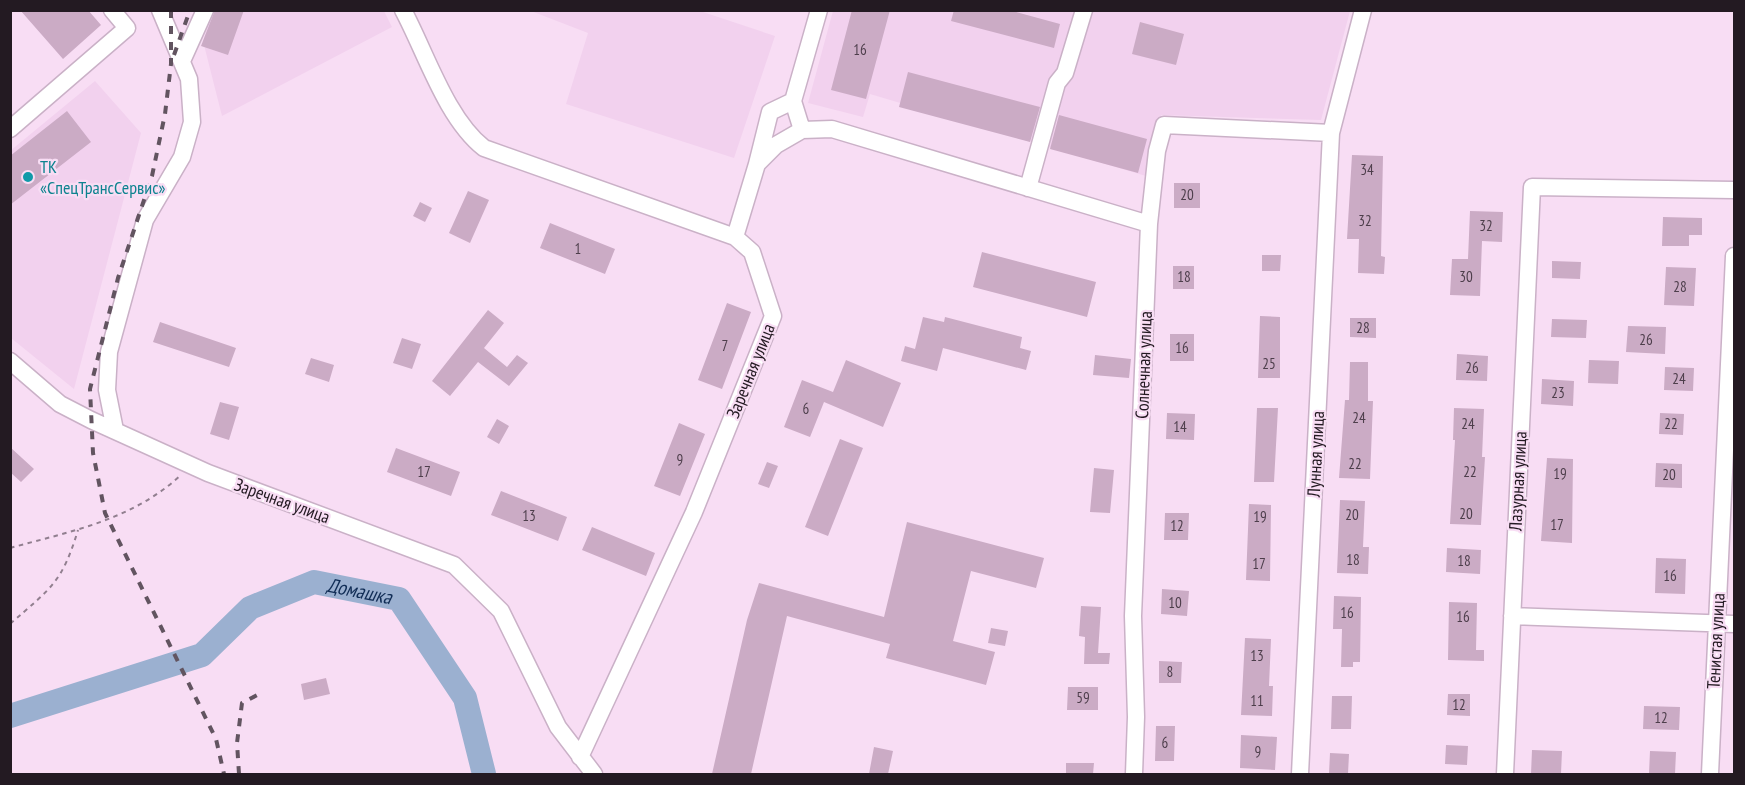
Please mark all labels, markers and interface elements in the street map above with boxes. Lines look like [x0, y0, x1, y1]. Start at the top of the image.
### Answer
house number: 16 [853, 40, 867, 59]
place label: ТК «СпецТрансСервис» [40, 155, 166, 199]
house number: 34 [1360, 160, 1374, 179]
marker: ТК «СпецТрансСервис» [21, 170, 35, 184]
house number: 20 [1180, 185, 1194, 204]
house number: 32 [1358, 211, 1372, 230]
house number: 32 [1479, 216, 1493, 235]
house number: 1 [575, 239, 581, 258]
house number: 18 [1177, 267, 1191, 286]
house number: 30 [1459, 267, 1473, 286]
house number: 28 [1673, 277, 1687, 296]
street label: Солнечная улица [1130, 311, 1157, 419]
house number: 28 [1356, 318, 1370, 337]
street label: Заречная улица [721, 320, 780, 421]
house number: 26 [1639, 330, 1653, 349]
house number: 7 [722, 336, 728, 355]
house number: 16 [1175, 338, 1189, 357]
house number: 25 [1262, 354, 1276, 373]
house number: 26 [1465, 358, 1479, 377]
house number: 24 [1672, 369, 1686, 388]
house number: 23 [1551, 383, 1565, 402]
house number: 6 [803, 399, 810, 418]
house number: 24 [1352, 408, 1366, 427]
street label: Лунная улица [1302, 410, 1329, 499]
house number: 24 [1461, 414, 1475, 433]
house number: 22 [1664, 414, 1678, 433]
house number: 14 [1173, 417, 1187, 436]
street label: Лазурная улица [1503, 431, 1532, 532]
house number: 9 [677, 450, 683, 469]
house number: 22 [1348, 454, 1362, 473]
house number: 17 [417, 462, 431, 481]
house number: 22 [1463, 462, 1477, 481]
house number: 19 [1553, 464, 1567, 483]
house number: 20 [1662, 465, 1676, 484]
street label: Заречная улица [231, 473, 333, 528]
house number: 20 [1459, 504, 1473, 523]
house number: 20 [1345, 505, 1359, 524]
house number: 13 [522, 506, 536, 525]
house number: 19 [1253, 507, 1267, 526]
house number: 17 [1550, 515, 1564, 534]
house number: 12 [1170, 516, 1184, 535]
house number: 18 [1346, 550, 1360, 569]
house number: 18 [1457, 551, 1471, 570]
house number: 17 [1252, 554, 1266, 573]
house number: 16 [1663, 566, 1677, 585]
water label: Домашка [324, 572, 395, 610]
street label: Тенистая улица [1702, 592, 1730, 690]
house number: 10 [1168, 593, 1182, 612]
house number: 16 [1340, 603, 1354, 622]
house number: 16 [1456, 607, 1470, 626]
house number: 13 [1250, 646, 1264, 665]
house number: 8 [1167, 662, 1173, 681]
house number: 59 [1076, 688, 1090, 707]
house number: 11 [1250, 691, 1264, 710]
house number: 12 [1452, 695, 1466, 714]
house number: 12 [1654, 708, 1668, 727]
house number: 6 [1162, 733, 1169, 752]
house number: 9 [1255, 742, 1261, 761]

